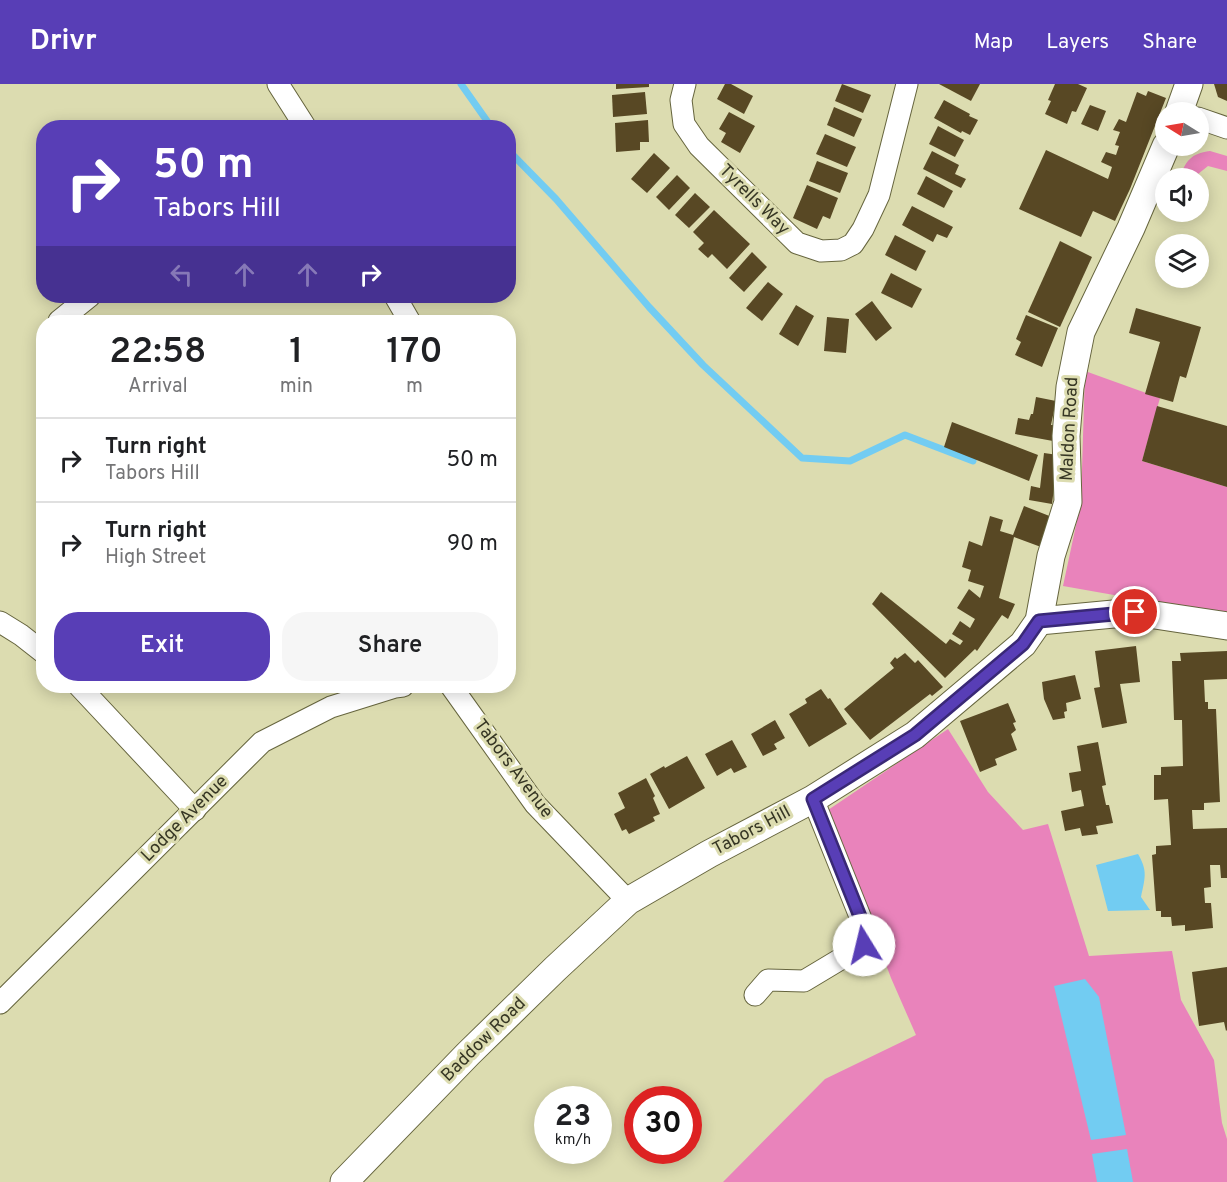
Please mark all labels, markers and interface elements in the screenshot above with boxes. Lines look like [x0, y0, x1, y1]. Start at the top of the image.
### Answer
text: Drivr [30, 24, 97, 60]
text: Map [974, 29, 1013, 56]
text: Layers [1046, 29, 1109, 56]
text: Share [1142, 29, 1197, 56]
north arrow [1155, 102, 1209, 156]
map controls [1155, 102, 1209, 288]
text: 50 m [153, 140, 254, 193]
icon: right [54, 144, 132, 222]
street label: Tyrells Way [714, 160, 794, 240]
button: sound [1155, 168, 1209, 222]
text: Tabors Hill [153, 192, 281, 226]
button: layers [1155, 234, 1209, 288]
icon: left [165, 258, 198, 291]
icon: ahead [228, 258, 261, 291]
icon: ahead [291, 258, 324, 291]
icon: right [354, 258, 387, 291]
text: 22:58 [109, 330, 206, 376]
text: 1 [289, 330, 303, 376]
text: 170 [386, 330, 443, 376]
text: Arrival [128, 374, 188, 400]
text: min [280, 374, 313, 400]
text: m [406, 374, 423, 400]
street label: Maldon Road [1056, 376, 1084, 482]
text: Turn right [105, 434, 207, 461]
icon: right [54, 444, 87, 477]
text: 50 m [446, 447, 498, 474]
text: Tabors Hill [105, 461, 200, 487]
text: Turn right [105, 518, 207, 545]
icon: right [54, 528, 87, 561]
text: 90 m [447, 531, 498, 558]
text: High Street [105, 545, 206, 571]
pin [1109, 586, 1160, 637]
icon: arrive [1118, 595, 1151, 628]
button: Exit [54, 612, 270, 681]
button: Share [282, 612, 498, 681]
street label: Tabors Avenue [468, 715, 558, 823]
street label: Lodge Avenue [137, 771, 233, 867]
street label: Tabors Hill [709, 801, 795, 861]
position arrow [832, 913, 896, 977]
street label: Baddow Road [437, 993, 531, 1087]
speed limit sign: 30 [624, 1086, 702, 1164]
text: 23 [555, 1099, 591, 1136]
text: km/h [555, 1131, 591, 1150]

